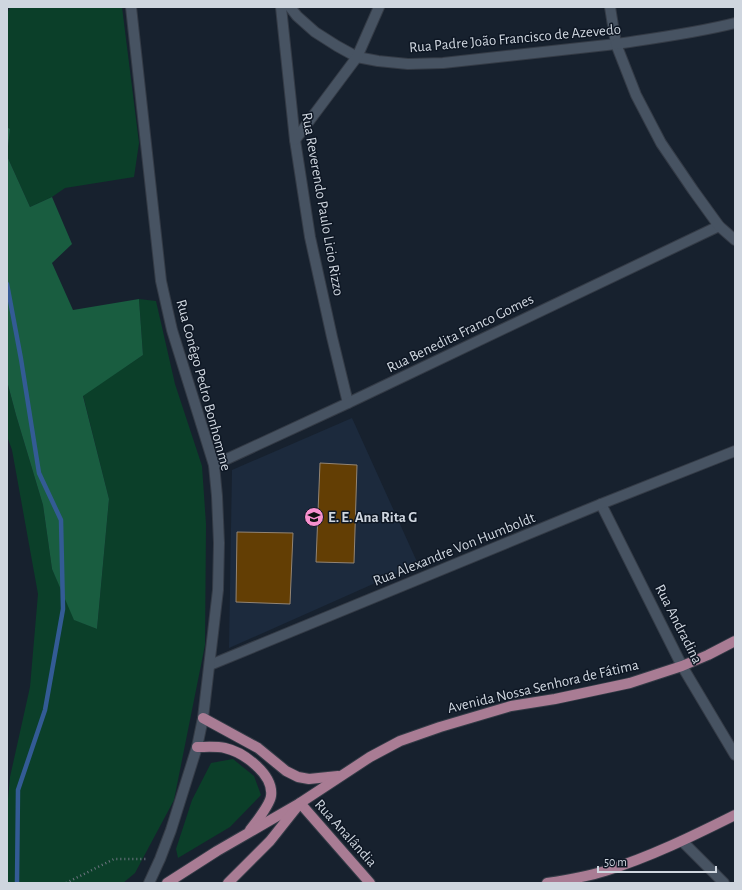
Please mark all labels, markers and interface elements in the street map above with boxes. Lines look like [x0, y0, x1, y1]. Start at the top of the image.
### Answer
street label: Rua Padre João Francisco de Azevedo [409, 22, 622, 55]
street label: Rua Reverendo Paulo Licio Rizzo [299, 111, 346, 297]
street label: Rua Benedita Franco Gomes [384, 291, 536, 376]
street label: Rua Conêgo Pedro Bonhomme [173, 298, 234, 472]
school or university icon: E. E. Ana Rita G [303, 506, 325, 528]
place label: E. E. Ana Rita G [328, 510, 417, 525]
street label: Rua Alexandre Von Humboldt [371, 510, 538, 589]
street label: Rua Andradina [652, 582, 705, 666]
street label: Avenida Nossa Senhora de Fátima [446, 657, 640, 716]
street label: Rua Analândia [312, 797, 380, 870]
scale bar [598, 848, 716, 874]
text: 50 m [604, 856, 627, 868]

